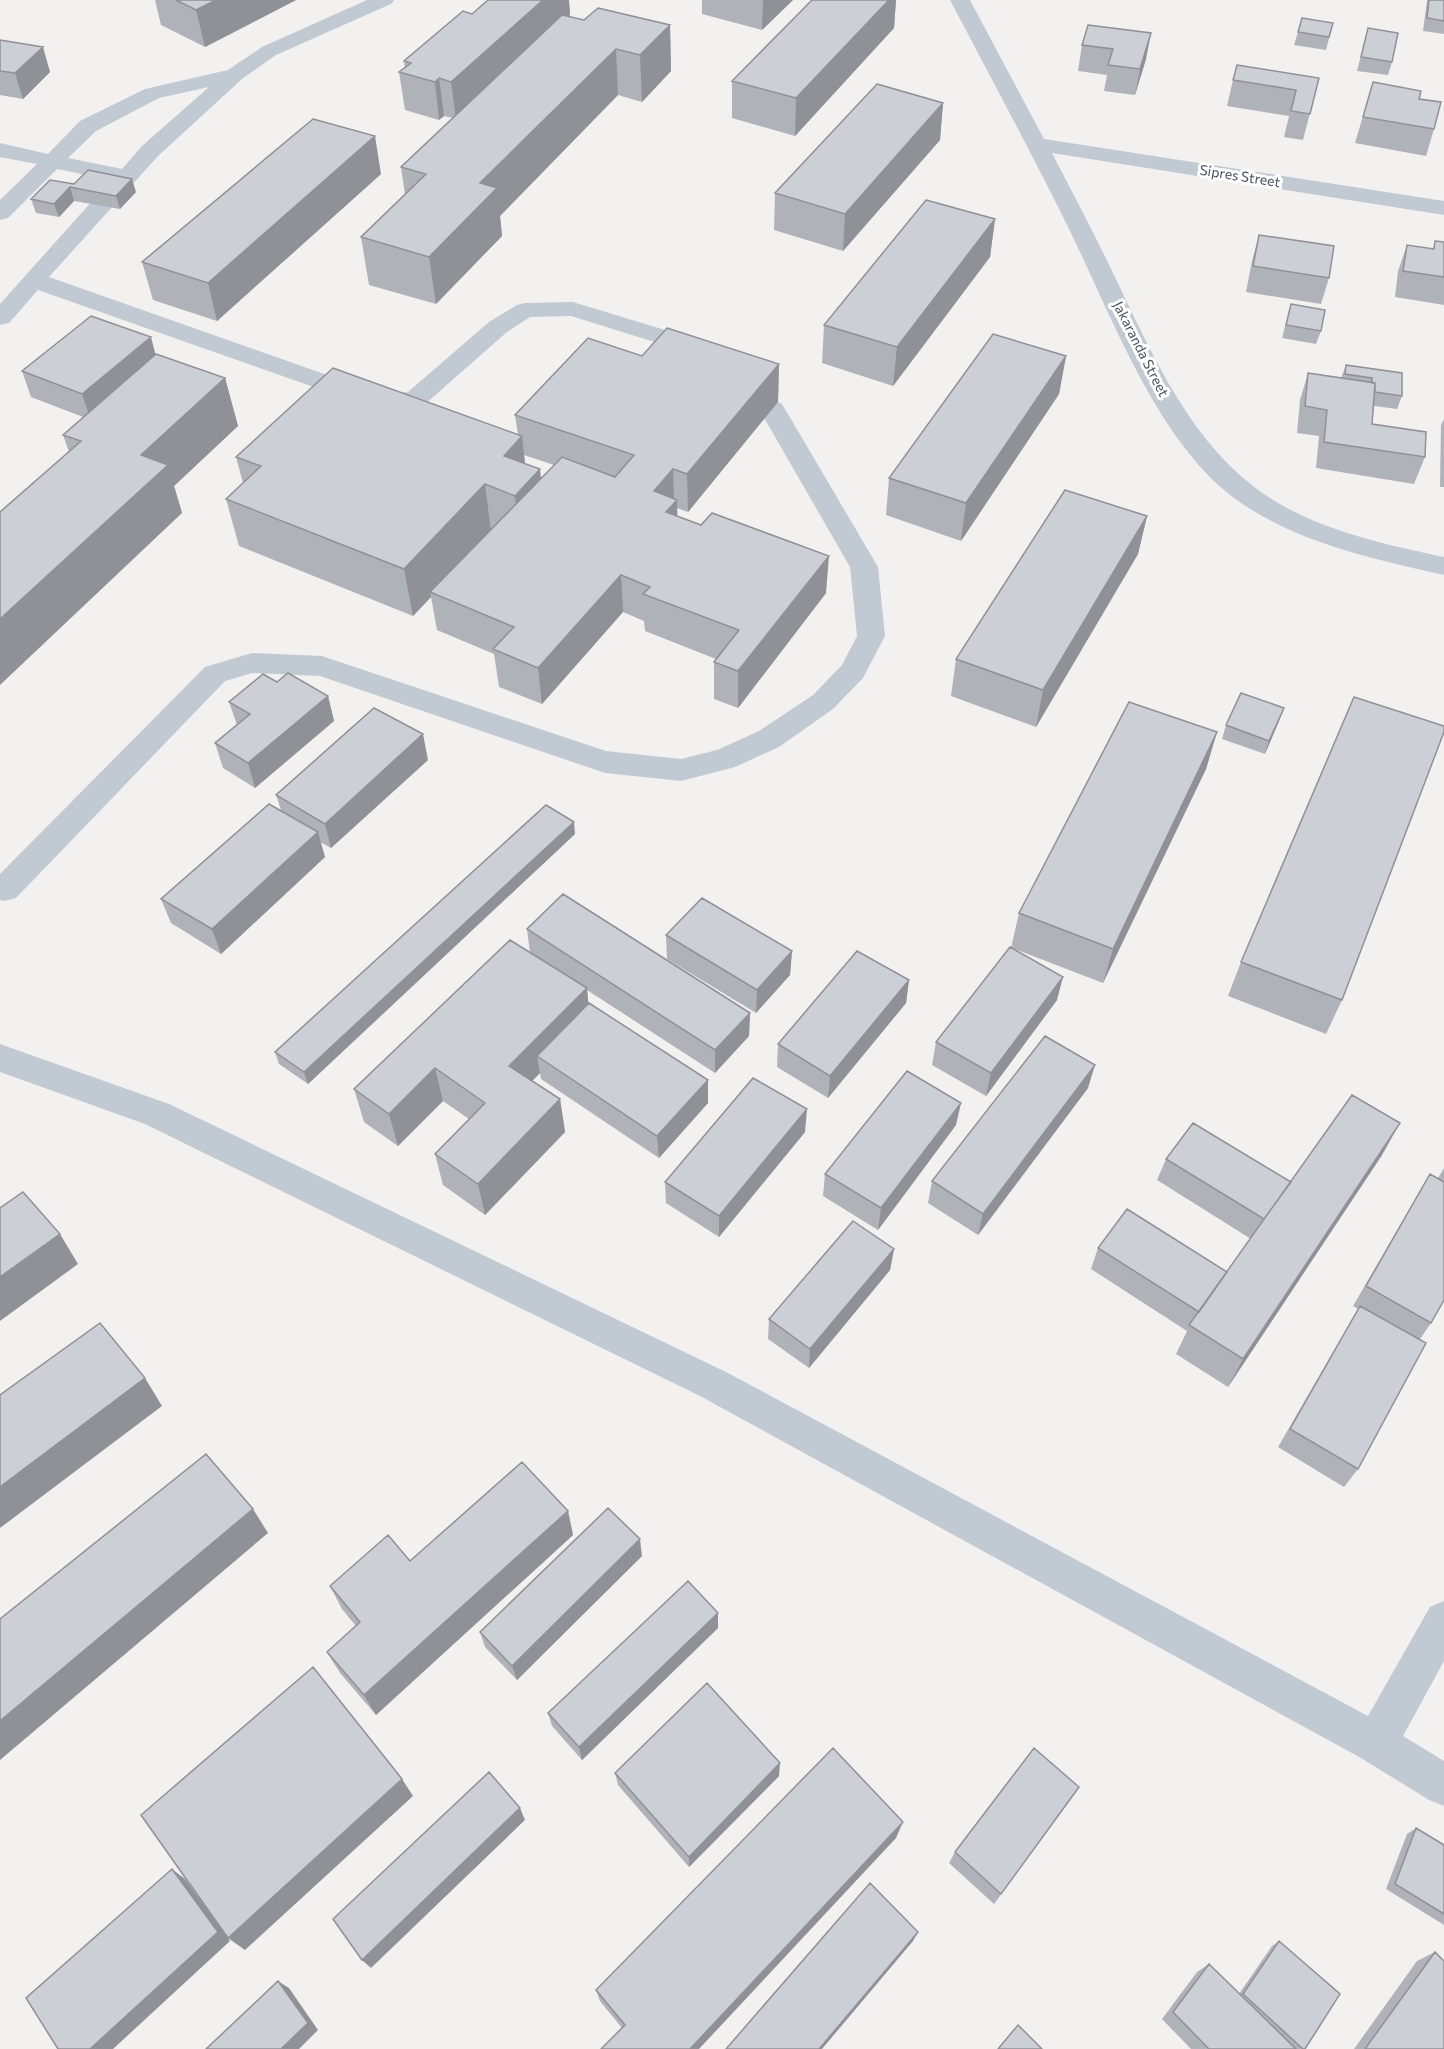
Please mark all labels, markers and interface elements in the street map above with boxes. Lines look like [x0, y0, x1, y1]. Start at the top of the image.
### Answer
street label: Sipres Street [1199, 161, 1282, 190]
street label: Jakaranda Street [1110, 298, 1173, 400]

